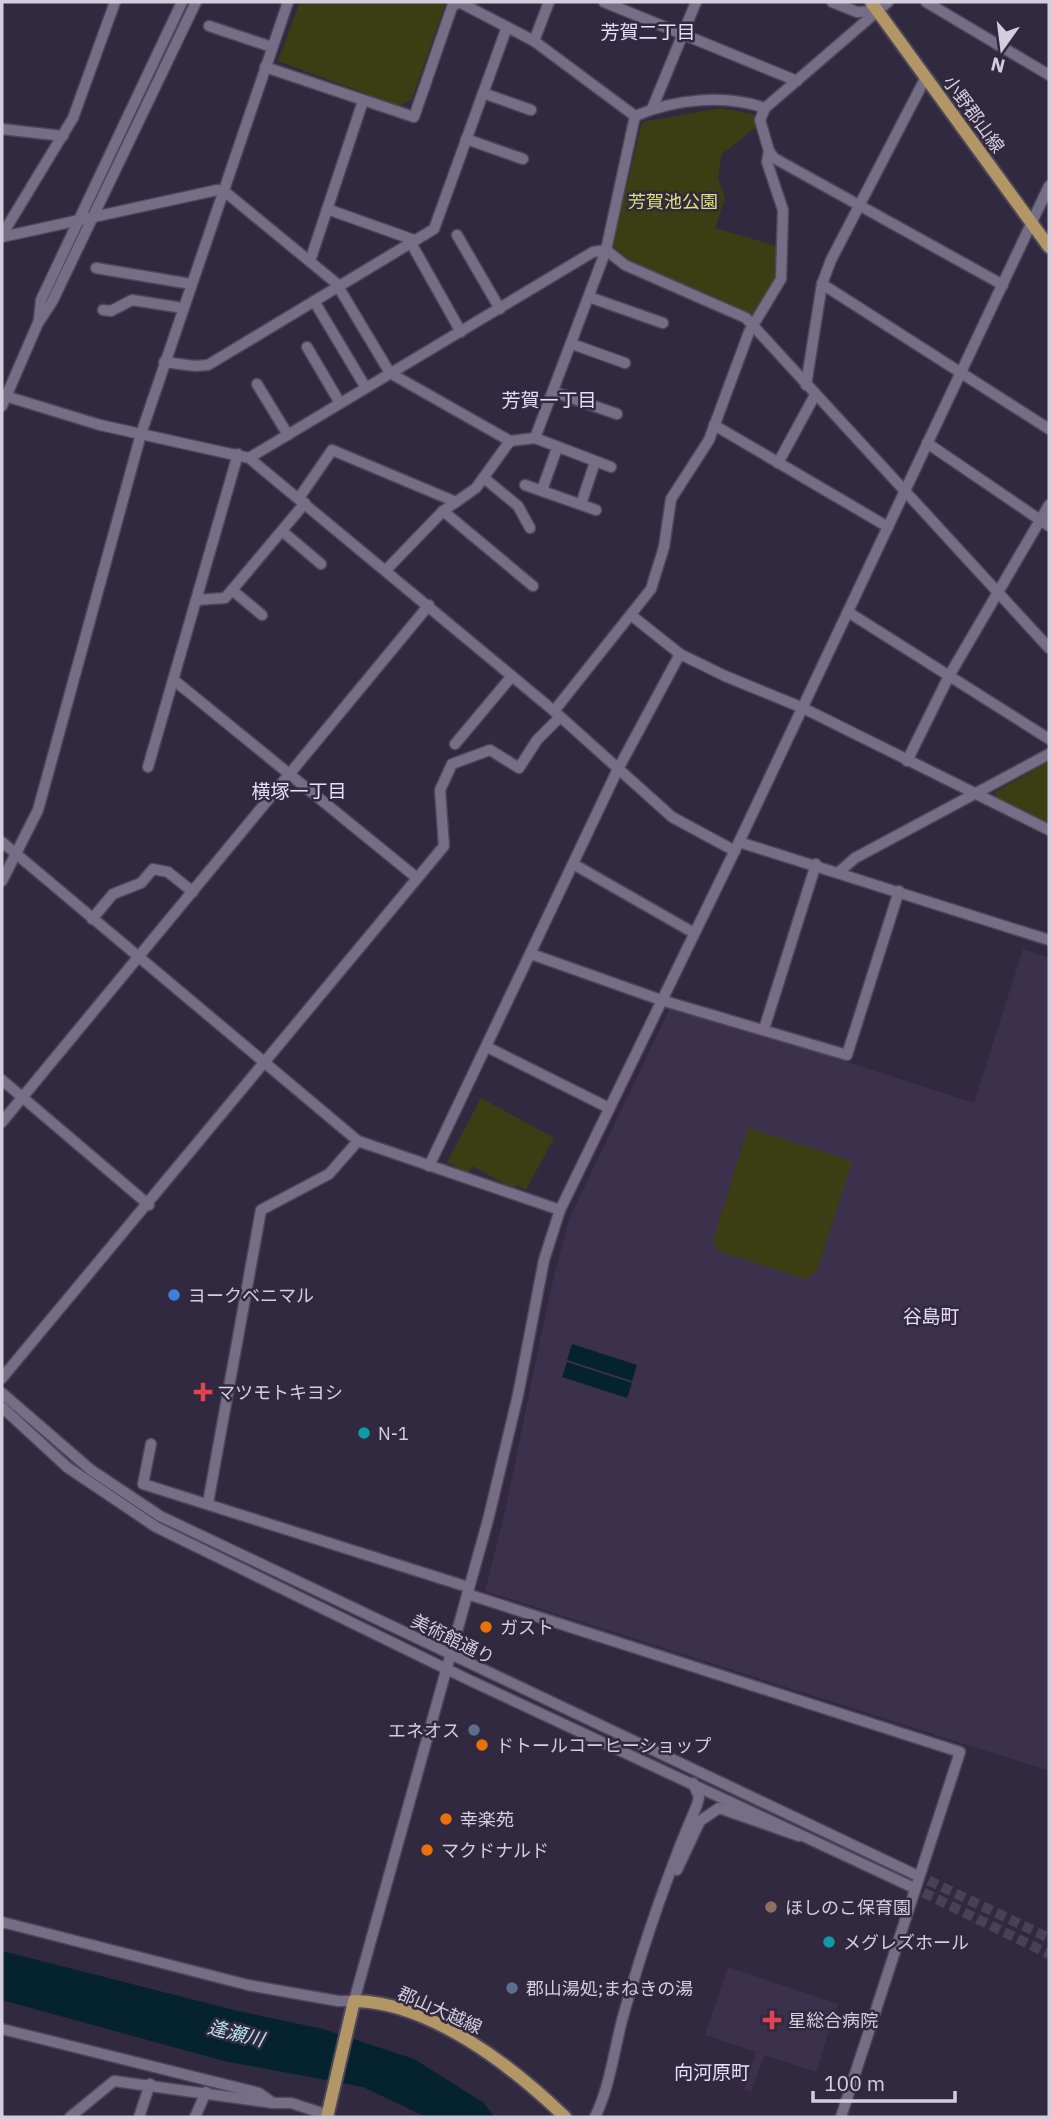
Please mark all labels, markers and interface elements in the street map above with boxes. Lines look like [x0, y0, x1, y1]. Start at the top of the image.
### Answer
north arrow [967, 14, 1037, 84]
district label: 芳賀二丁目 [600, 20, 696, 44]
text: N [988, 52, 1007, 79]
street label: 小野郡山線 [938, 71, 1010, 157]
park label: 芳賀池公園 [628, 190, 718, 213]
district label: 芳賀一丁目 [501, 388, 597, 412]
district label: 横塚一丁目 [251, 779, 347, 803]
place label: ヨークベニマル [188, 1284, 314, 1307]
marker: ヨークベニマル [166, 1287, 182, 1303]
district label: 谷島町 [902, 1304, 960, 1328]
place label: マツモトキヨシ [217, 1381, 343, 1404]
marker: マツモトキヨシ [195, 1384, 211, 1400]
place label: N-1 [378, 1422, 409, 1445]
marker: N-1 [356, 1425, 372, 1441]
street label: 美術館通り [408, 1609, 498, 1669]
place label: ガスト [500, 1616, 554, 1639]
marker: ガスト [478, 1619, 494, 1635]
place label: エネオス [388, 1719, 460, 1742]
marker: エネオス [466, 1722, 482, 1738]
place label: ドトールコーヒーショップ [496, 1734, 711, 1757]
marker: ドトールコーヒーショップ [474, 1737, 490, 1753]
place label: 幸楽苑 [460, 1808, 514, 1831]
marker: 幸楽苑 [438, 1811, 454, 1827]
place label: マクドナルド [441, 1839, 549, 1862]
marker: マクドナルド [419, 1842, 435, 1858]
place label: ほしのこ保育園 [785, 1896, 911, 1919]
marker: ほしのこ保育園 [763, 1899, 779, 1915]
place label: メグレズホール [843, 1931, 969, 1954]
marker: メグレズホール [821, 1934, 837, 1950]
place label: 郡山湯処;まねきの湯 [526, 1977, 693, 2000]
marker: 郡山湯処;まねきの湯 [504, 1980, 520, 1996]
street label: 郡山大越線 [394, 1981, 486, 2039]
place label: 星総合病院 [788, 2009, 878, 2032]
marker: 星総合病院 [762, 2010, 782, 2030]
water label: 逢瀬川 [205, 2014, 268, 2052]
district label: 向河原町 [674, 2060, 750, 2084]
scale bar [813, 2060, 955, 2104]
text: 100 m [824, 2069, 885, 2097]

